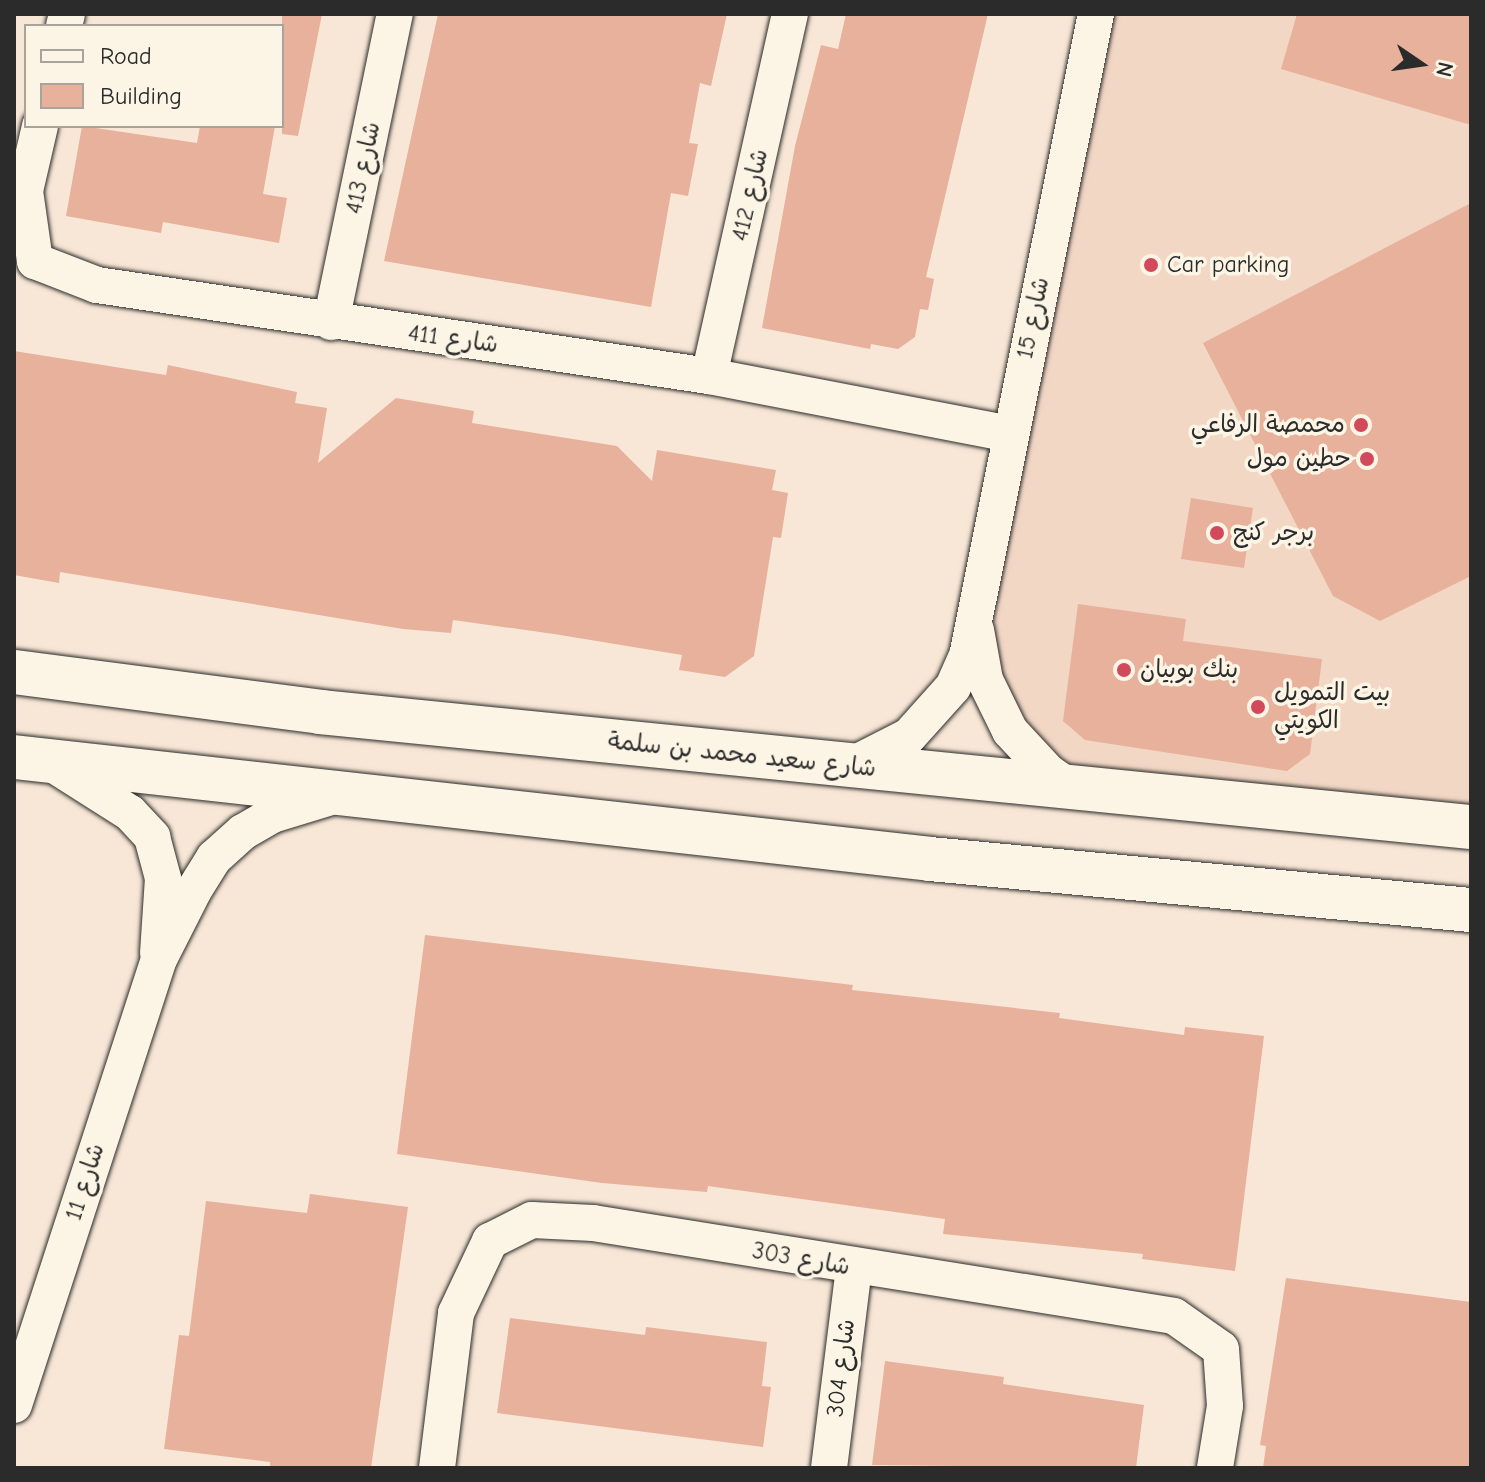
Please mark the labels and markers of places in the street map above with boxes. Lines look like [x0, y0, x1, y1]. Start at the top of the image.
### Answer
place label: Car parking [1167, 251, 1289, 279]
marker: Car parking [1142, 256, 1160, 274]
place label: محمصة الرفاعي [1191, 411, 1345, 439]
marker: محمصة الرفاعي [1352, 416, 1370, 434]
place label: حطين مول [1247, 445, 1351, 473]
marker: حطين مول [1358, 450, 1376, 468]
place label: برجر كنج [1233, 519, 1314, 547]
marker: برجر كنج [1208, 524, 1226, 542]
place label: بنك بوبيان [1140, 656, 1238, 684]
marker: بنك بوبيان [1115, 661, 1133, 679]
place label: بيت التمويل الكويتي [1274, 679, 1390, 735]
marker: بيت التمويل الكويتي [1249, 698, 1267, 716]

